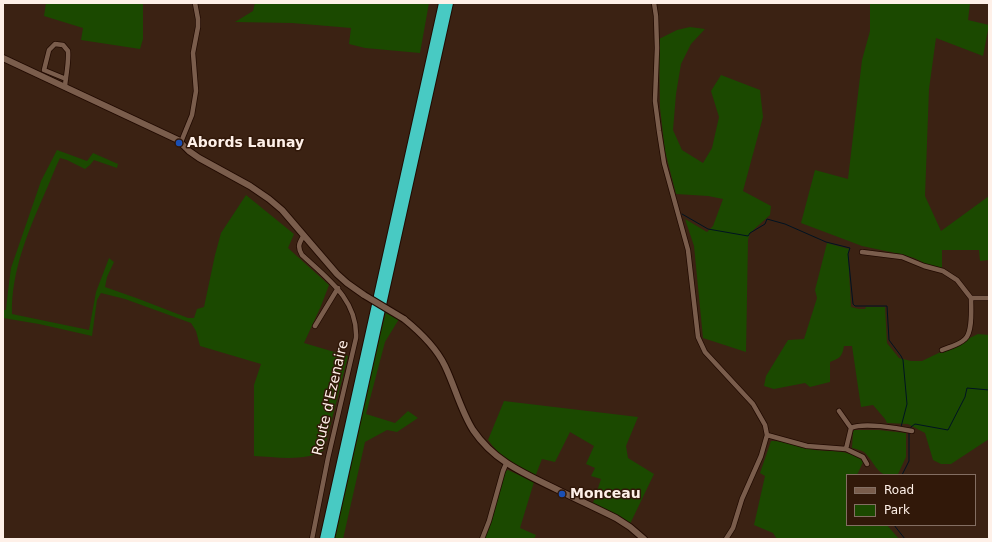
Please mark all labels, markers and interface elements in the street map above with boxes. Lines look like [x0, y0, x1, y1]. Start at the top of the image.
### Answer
place label: Abords Launay [187, 135, 304, 151]
marker: Abords Launay [174, 138, 184, 148]
street label: Route d'Ezenaire [310, 339, 352, 457]
legend [846, 474, 976, 526]
text: Road [884, 483, 914, 497]
place label: Monceau [570, 486, 641, 502]
marker: Monceau [557, 489, 567, 499]
text: Park [884, 503, 910, 517]

